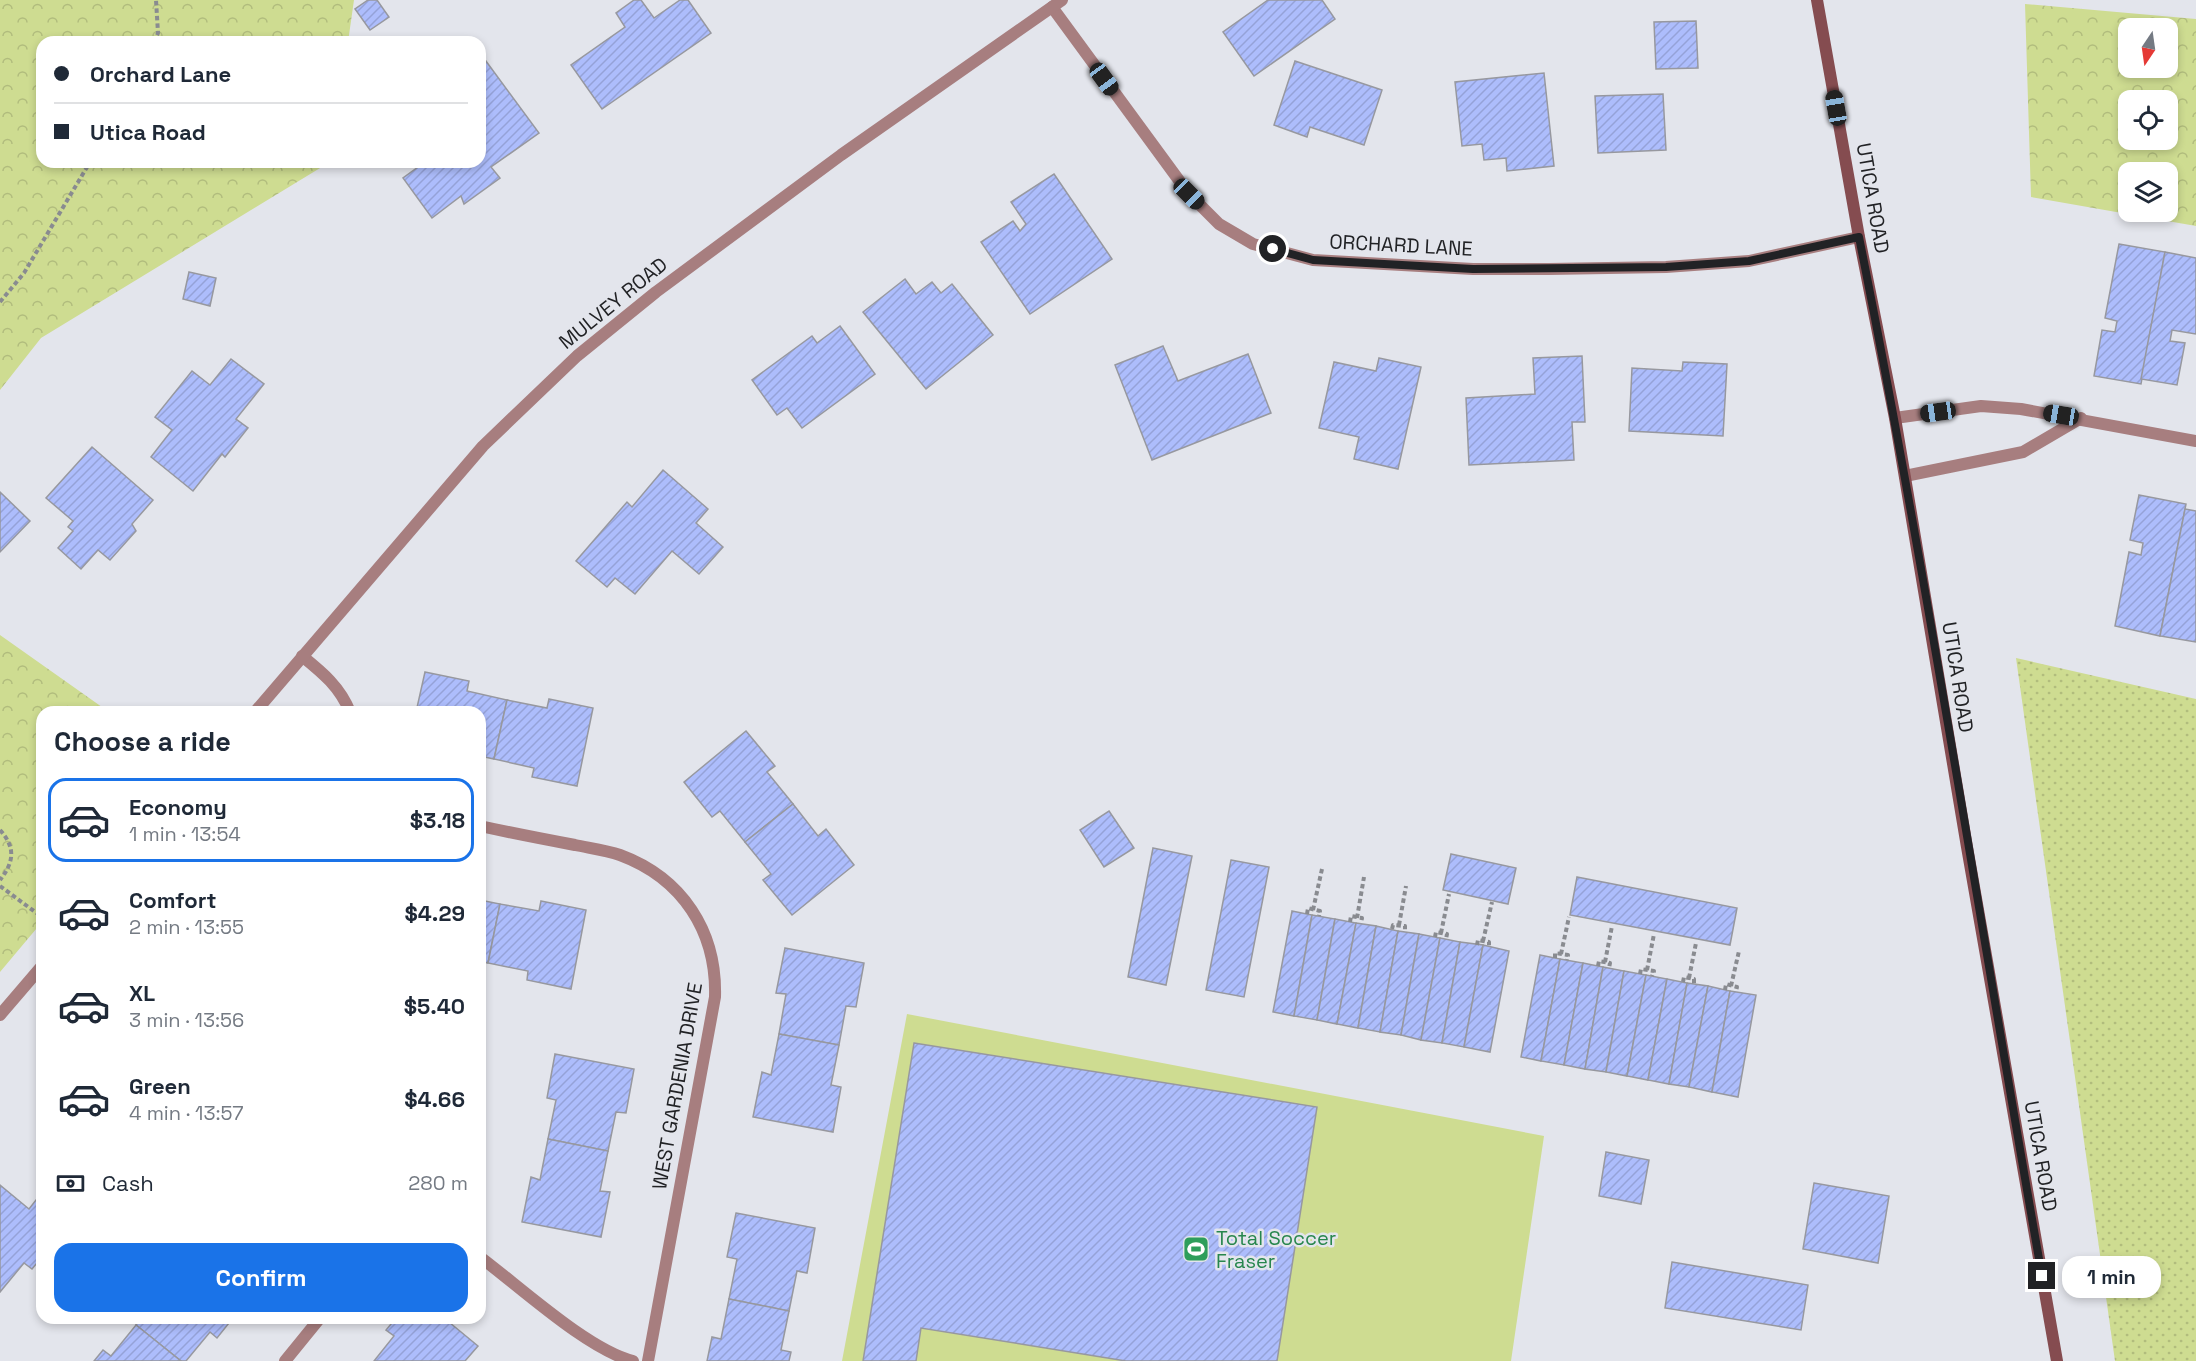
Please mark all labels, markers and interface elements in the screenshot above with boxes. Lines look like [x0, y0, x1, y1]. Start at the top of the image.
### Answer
north arrow [2118, 18, 2178, 78]
map controls [2118, 18, 2178, 222]
car [1086, 59, 1122, 99]
text: Orchard Lane [90, 60, 231, 88]
car [1824, 89, 1848, 127]
button: locate [2118, 90, 2178, 150]
text: Utica Road [90, 118, 206, 146]
street label: UTICA ROAD [1850, 141, 1896, 255]
button: layers [2118, 162, 2178, 222]
car [1170, 175, 1208, 213]
street label: ORCHARD LANE [1329, 228, 1473, 262]
route start [1259, 235, 1286, 262]
street label: MULVEY ROAD [553, 251, 673, 355]
car [1919, 401, 1957, 423]
car [2042, 403, 2080, 427]
street label: UTICA ROAD [1936, 620, 1980, 734]
text: Choose a ride [54, 724, 231, 759]
icon: car [57, 793, 111, 847]
text: Economy [129, 793, 227, 821]
text: $3.18 [410, 806, 465, 834]
text: 1 min · 13:54 [129, 821, 241, 847]
icon: car [57, 886, 111, 940]
text: Comfort [129, 886, 217, 914]
text: $4.29 [405, 899, 465, 927]
text: 2 min · 13:55 [129, 914, 244, 940]
icon: car [57, 979, 111, 1033]
text: XL [129, 979, 155, 1007]
street label: WEST GARDENIA DRIVE [646, 980, 708, 1192]
text: $5.40 [404, 992, 465, 1020]
text: 3 min · 13:56 [129, 1007, 244, 1033]
icon: car [57, 1072, 111, 1126]
text: Green [129, 1072, 191, 1100]
text: $4.66 [404, 1085, 465, 1113]
street label: UTICA ROAD [2018, 1099, 2064, 1213]
text: 4 min · 13:57 [129, 1100, 244, 1126]
icon: cash [54, 1167, 87, 1200]
text: Cash [102, 1169, 154, 1197]
text: 280 m [408, 1170, 468, 1196]
place label: Total Soccer Fraser [1216, 1225, 1336, 1274]
sports icon: Total Soccer Fraser [1181, 1234, 1211, 1264]
button: Confirm [54, 1243, 468, 1312]
callout: 1 min [2063, 1255, 2162, 1297]
route end [2028, 1262, 2055, 1289]
text: 1 min [2087, 1264, 2136, 1290]

